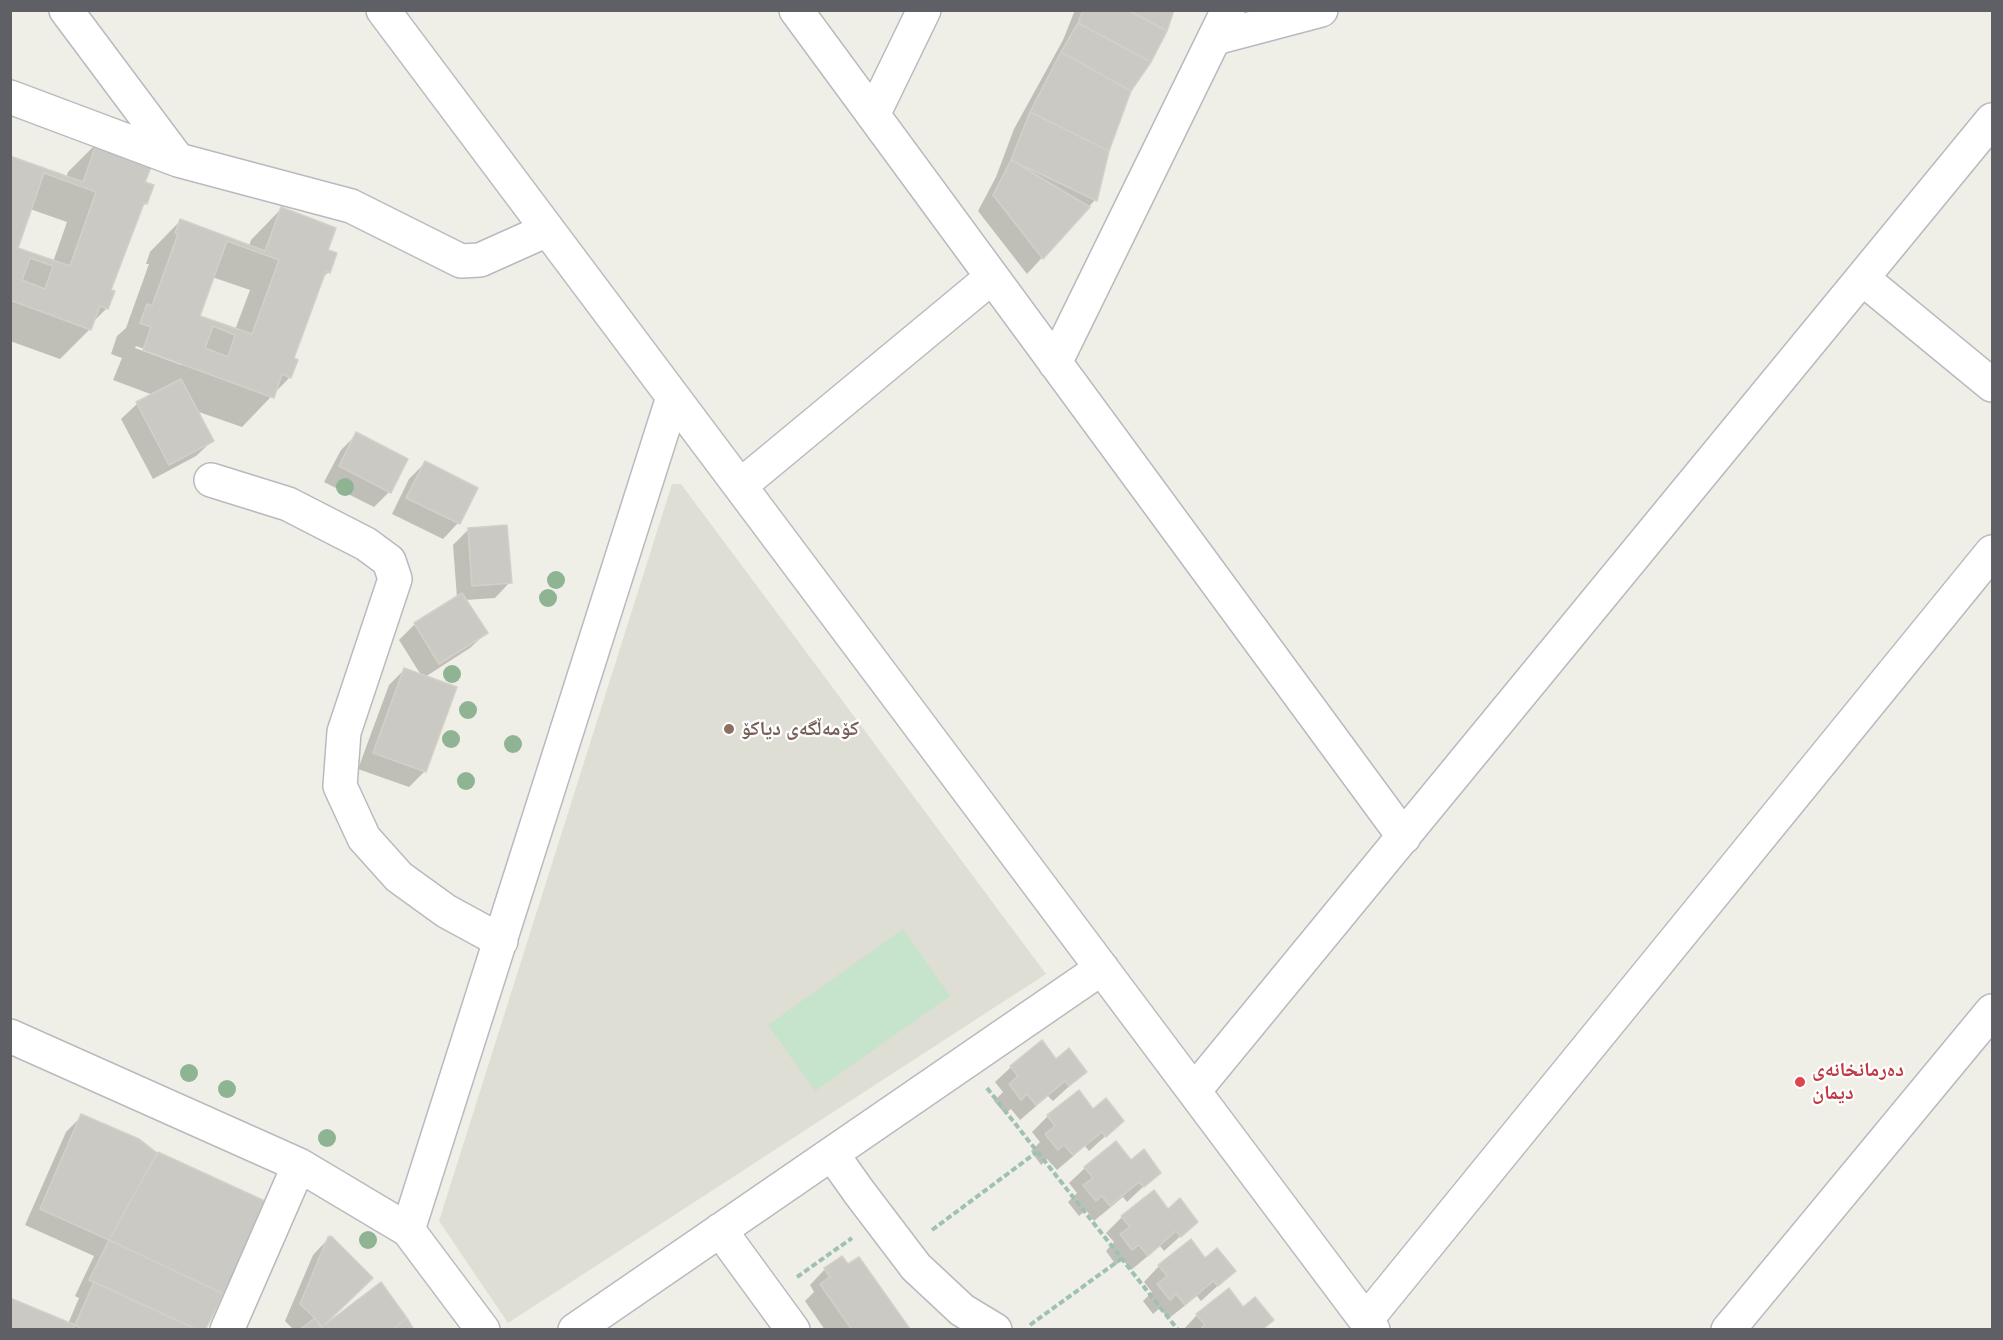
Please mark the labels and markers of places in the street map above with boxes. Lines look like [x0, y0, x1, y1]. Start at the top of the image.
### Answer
place label: کۆمەڵگەی دیاکۆ [741, 717, 859, 741]
marker: کۆمەڵگەی دیاکۆ [722, 722, 736, 736]
place label: دەرمانخانەی دیمان [1812, 1058, 1904, 1105]
marker: دەرمانخانەی دیمان [1793, 1075, 1807, 1089]

